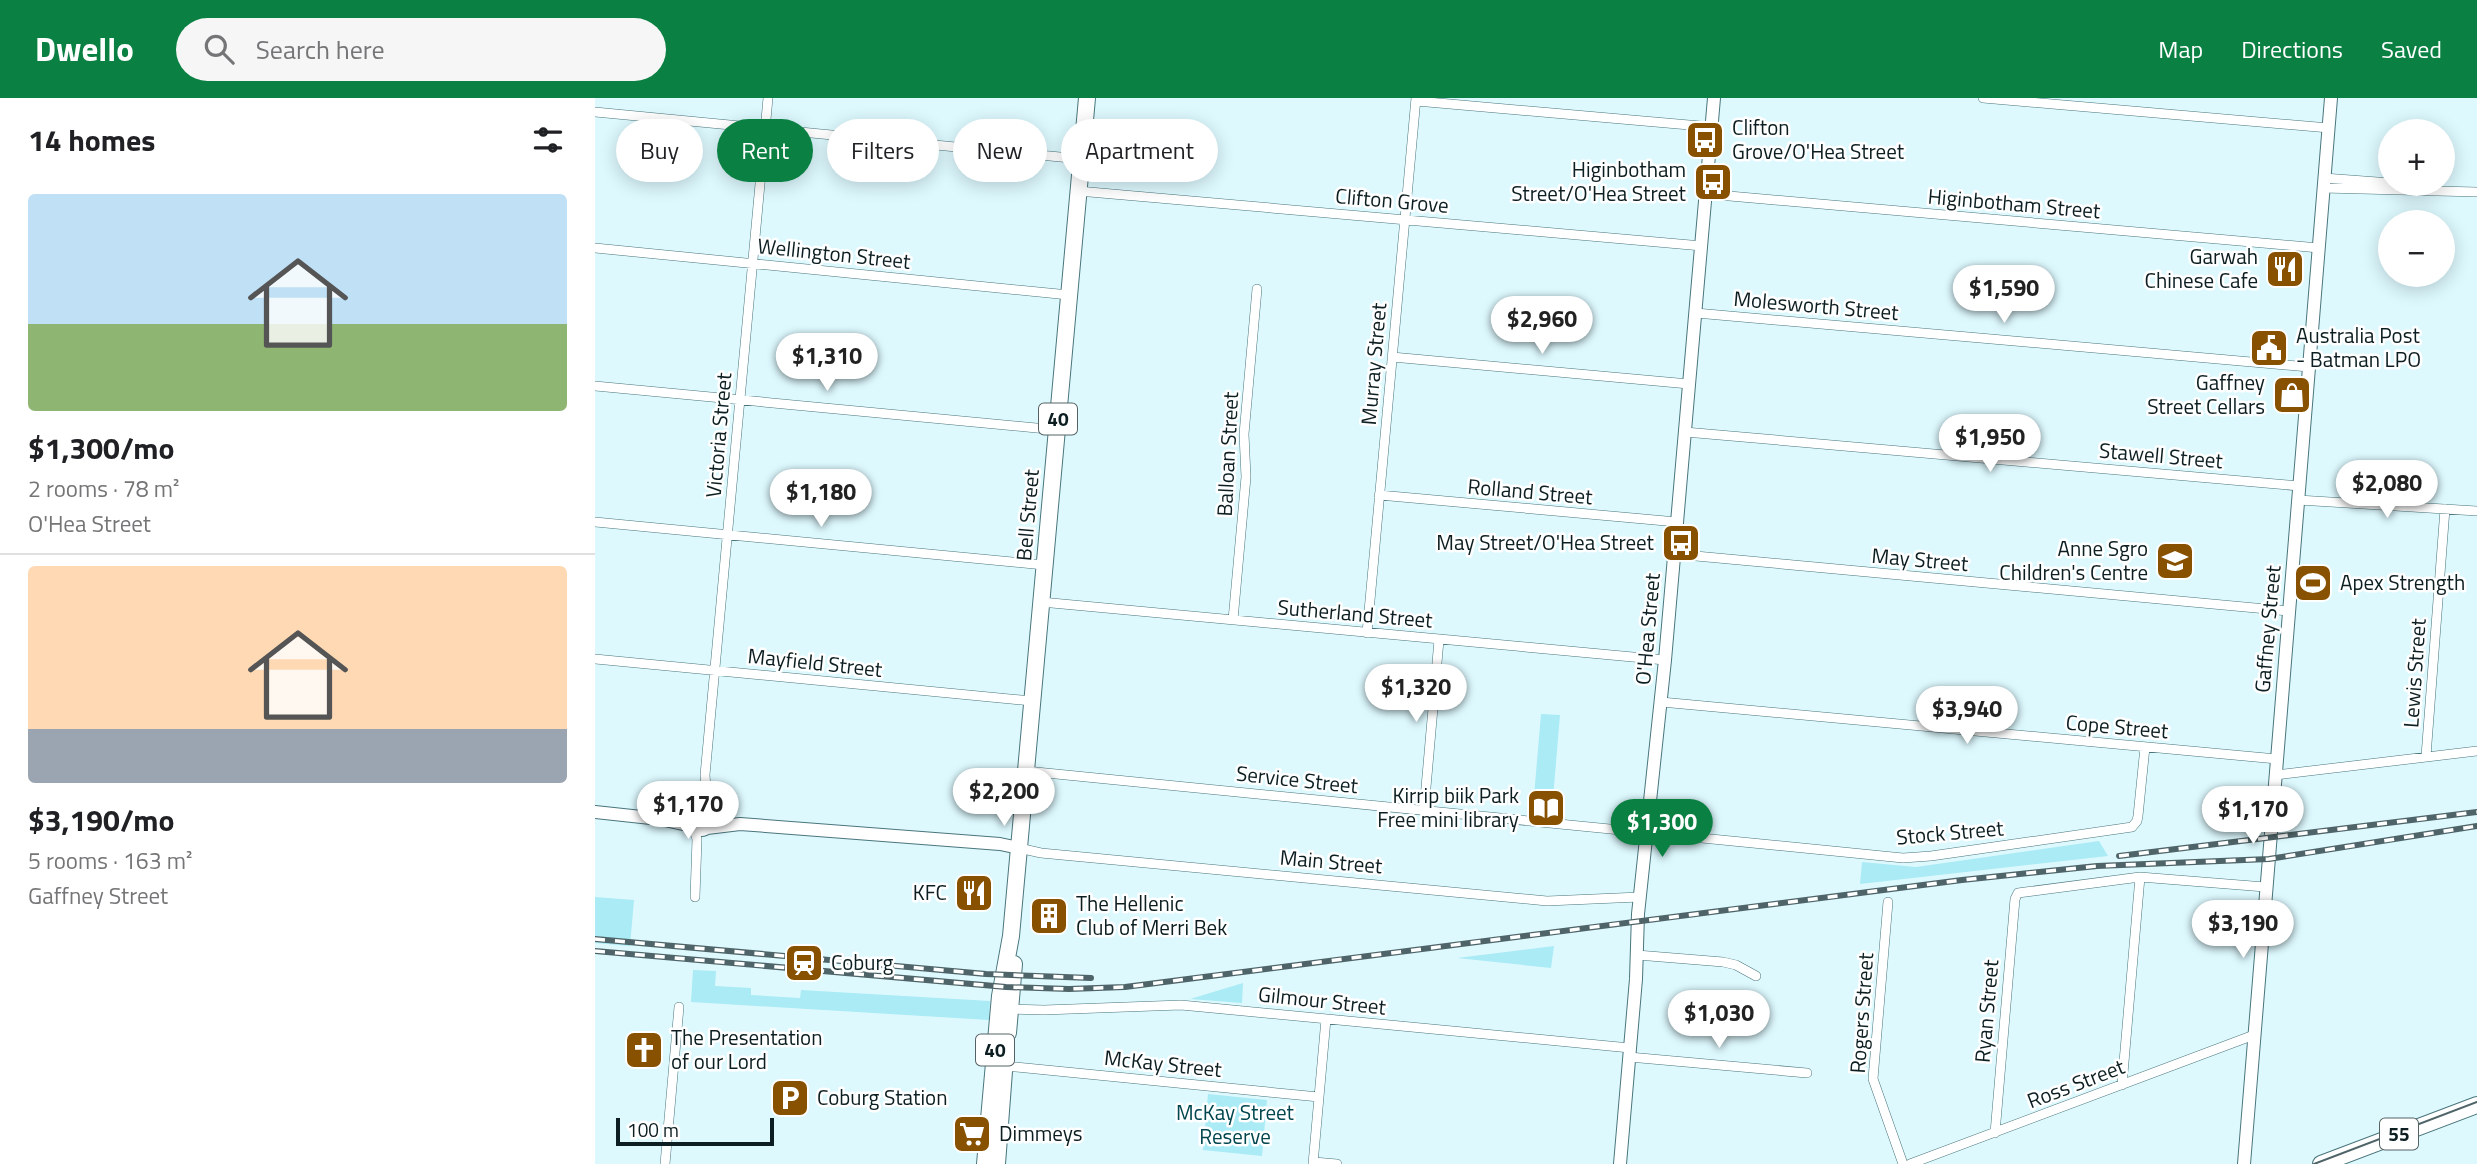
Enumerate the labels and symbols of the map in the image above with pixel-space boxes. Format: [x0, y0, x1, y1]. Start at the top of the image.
place label: Clifton Grove/O'Hea Street [1732, 111, 1905, 167]
bus stop icon: Clifton Grove/O'Hea Street [1684, 119, 1726, 161]
place label: Higinbotham Street/O'Hea Street [1511, 153, 1687, 209]
bus stop icon: Higinbotham Street/O'Hea Street [1692, 161, 1734, 203]
street label: Clifton Grove [1334, 179, 1450, 221]
street label: Higinbotham Street [1927, 180, 2102, 227]
street label: Wellington Street [756, 229, 913, 277]
place label: Garwah Chinese Cafe [2145, 240, 2258, 296]
restaurant icon: Garwah Chinese Cafe [2264, 248, 2306, 290]
pin: $1,590 [1947, 266, 2061, 325]
street label: Molesworth Street [1732, 282, 1900, 328]
pin: $2,960 [1485, 296, 1599, 356]
street label: Murray Street [1352, 301, 1394, 426]
place label: Australia Post - Batman LPO [2296, 319, 2421, 375]
public building icon: Australia Post - Batman LPO [2248, 327, 2290, 369]
pin: $1,310 [770, 334, 884, 393]
place label: Gaffney Street Cellars [2147, 366, 2265, 422]
street label: Victoria Street [697, 370, 739, 499]
shop icon: Gaffney Street Cellars [2271, 374, 2313, 416]
street label: Balloan Street [1208, 390, 1246, 517]
road number: 40 [1039, 404, 1077, 434]
pin: $1,950 [1933, 414, 2047, 474]
street label: Stawell Street [2098, 434, 2225, 476]
pin: $2,080 [2330, 460, 2444, 520]
street label: Bell Street [1007, 467, 1047, 562]
pin: $1,180 [764, 470, 878, 529]
street label: Rolland Street [1466, 470, 1594, 512]
bus stop icon: May Street/O'Hea Street [1660, 522, 1702, 564]
place label: May Street/O'Hea Street [1436, 526, 1655, 558]
place label: Anne Sgro Children's Centre [1999, 532, 2148, 588]
street label: May Street [1870, 539, 1970, 579]
school or university icon: Anne Sgro Children's Centre [2154, 540, 2196, 582]
sports icon: Apex Strength [2292, 562, 2334, 604]
street label: Gaffney Street [2245, 563, 2289, 694]
place label: Apex Strength [2340, 566, 2465, 598]
street label: O'Hea Street [1626, 571, 1668, 686]
street label: Sutherland Street [1276, 590, 1435, 636]
street label: Lewis Street [2394, 617, 2434, 729]
street label: Mayfield Street [746, 639, 885, 685]
pin: $1,320 [1359, 664, 1473, 724]
pin: $3,940 [1910, 686, 2024, 746]
street label: Cope Street [2065, 706, 2170, 746]
street label: Service Street [1235, 757, 1360, 801]
pin: $2,200 [947, 768, 1061, 828]
place label: Kirrip biik Park Free mini library [1377, 779, 1519, 835]
pin: $1,170 [631, 782, 745, 841]
pin: $1,170 [2196, 786, 2310, 846]
library icon: Kirrip biik Park Free mini library [1525, 787, 1567, 829]
pin: $1,300 [1605, 800, 1719, 859]
street label: Stock Street [1895, 811, 2006, 853]
street label: Main Street [1278, 841, 1384, 881]
restaurant icon: KFC [953, 872, 995, 914]
place label: KFC [913, 876, 947, 908]
place label: The Hellenic Club of Merri Bek [1076, 887, 1227, 943]
building icon: The Hellenic Club of Merri Bek [1028, 895, 1070, 937]
pin: $3,190 [2186, 900, 2300, 960]
station icon: Coburg [783, 942, 825, 984]
place label: Coburg [831, 946, 894, 978]
street label: Rogers Street [1841, 951, 1881, 1074]
street label: Ryan Street [1966, 957, 2007, 1064]
street label: Gilmour Street [1257, 977, 1388, 1023]
pin: $1,030 [1662, 990, 1776, 1050]
place label: The Presentation of our Lord [671, 1021, 822, 1077]
church icon: The Presentation of our Lord [623, 1029, 665, 1071]
road number: 40 [976, 1034, 1014, 1066]
street label: McKay Street [1103, 1041, 1224, 1085]
street label: Ross Street [2022, 1050, 2130, 1116]
parking icon: Coburg Station [769, 1077, 811, 1119]
place label: Coburg Station [817, 1081, 947, 1113]
park label: McKay Street Reserve [1176, 1096, 1295, 1152]
supermarket icon: Dimmeys [951, 1113, 993, 1155]
scale bar [616, 1115, 773, 1147]
place label: Dimmeys [999, 1117, 1082, 1149]
road number: 55 [2380, 1118, 2418, 1150]

